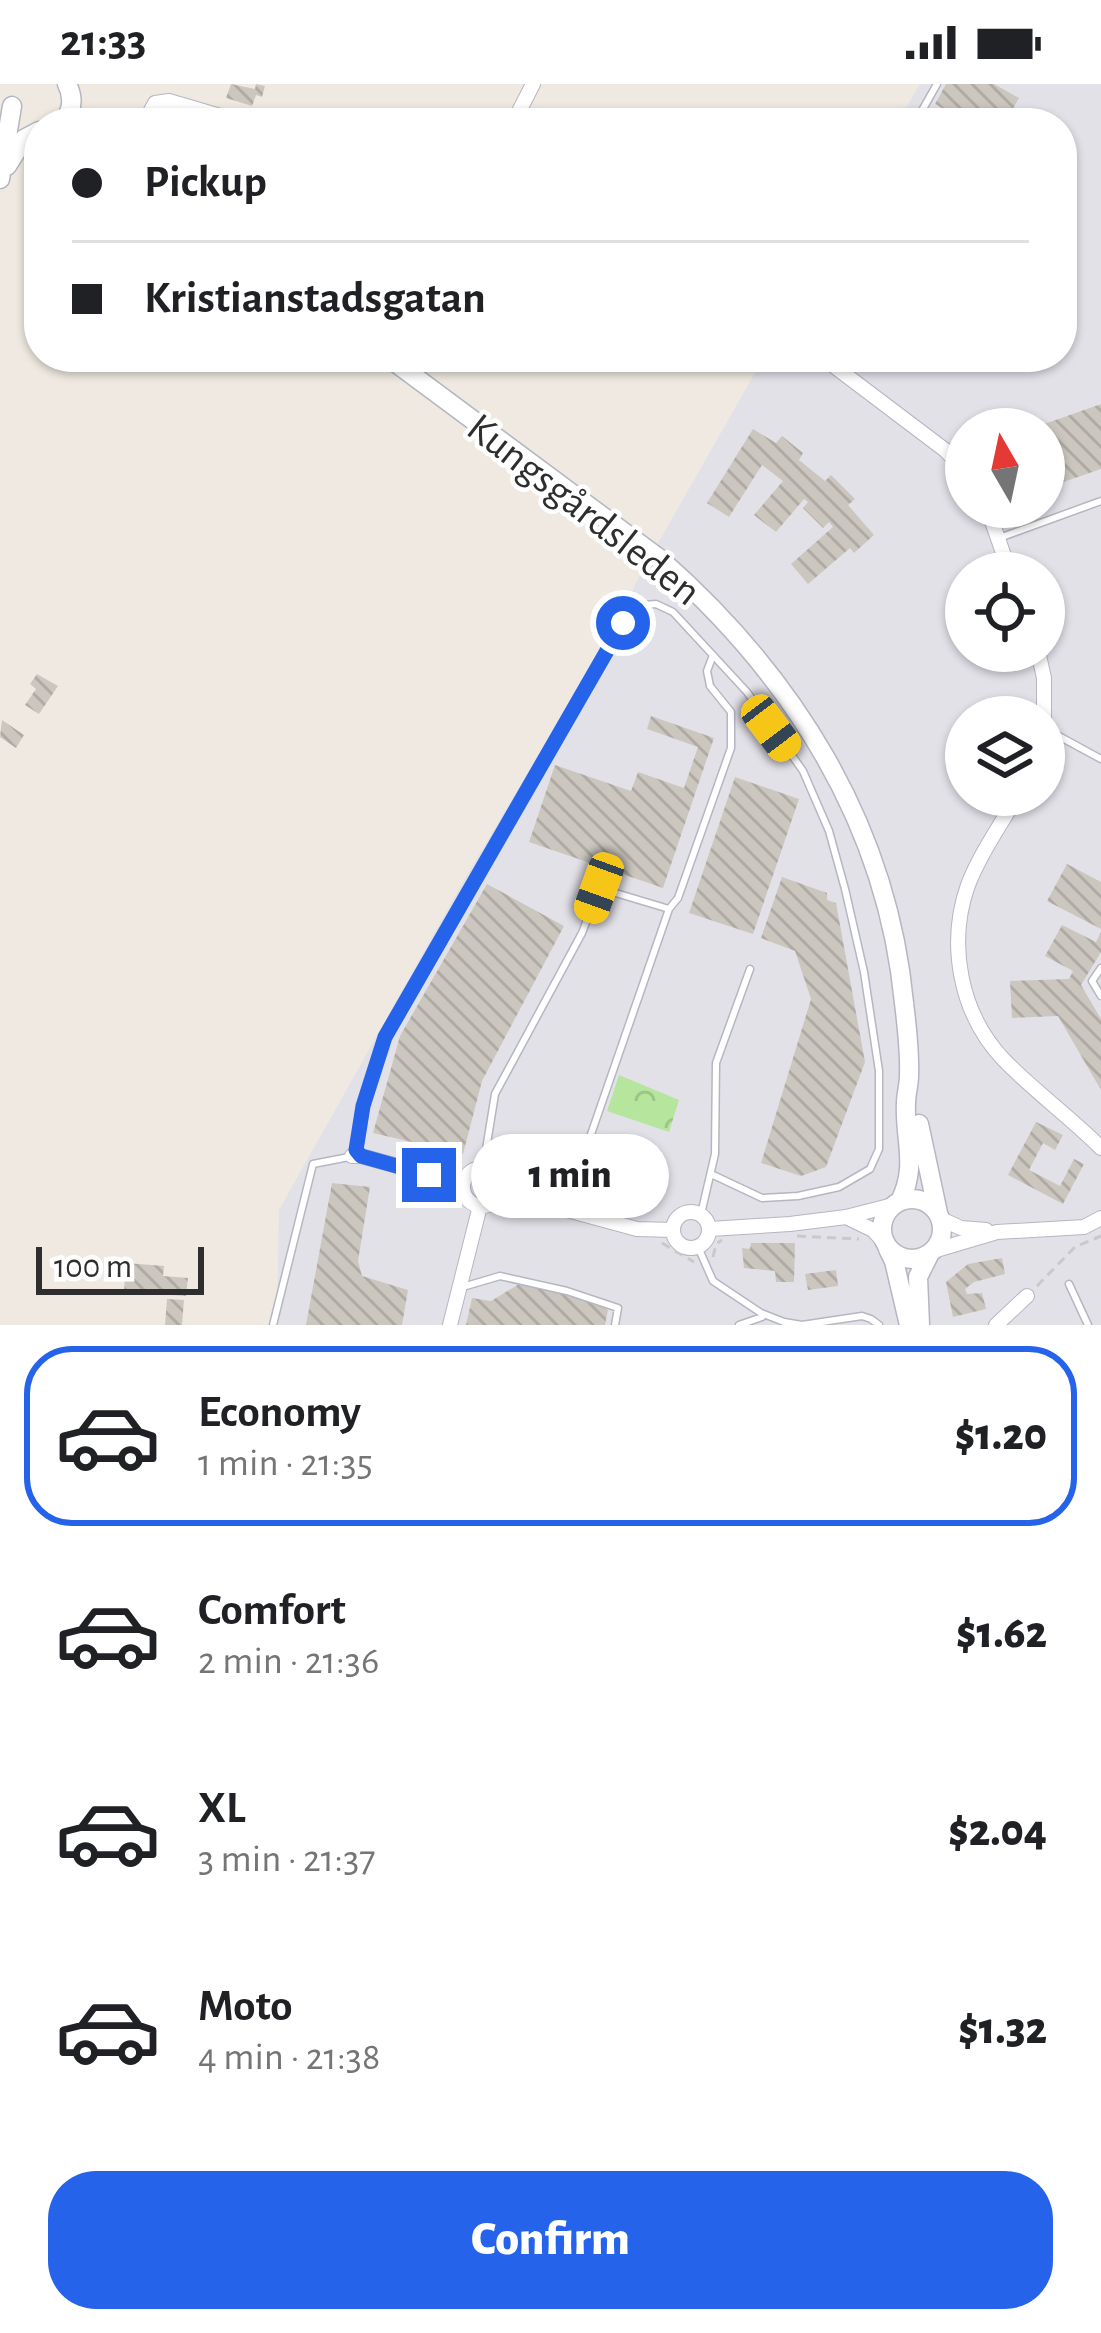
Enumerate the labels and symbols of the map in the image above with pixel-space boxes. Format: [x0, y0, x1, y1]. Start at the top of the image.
street label: Kungsgårdsleden [459, 406, 708, 613]
north arrow [945, 408, 1065, 528]
route start [596, 596, 650, 650]
car [735, 688, 807, 768]
car [570, 848, 628, 928]
callout: 1 min [471, 1133, 669, 1217]
route end [402, 1148, 456, 1202]
scale bar [36, 1241, 204, 1294]

